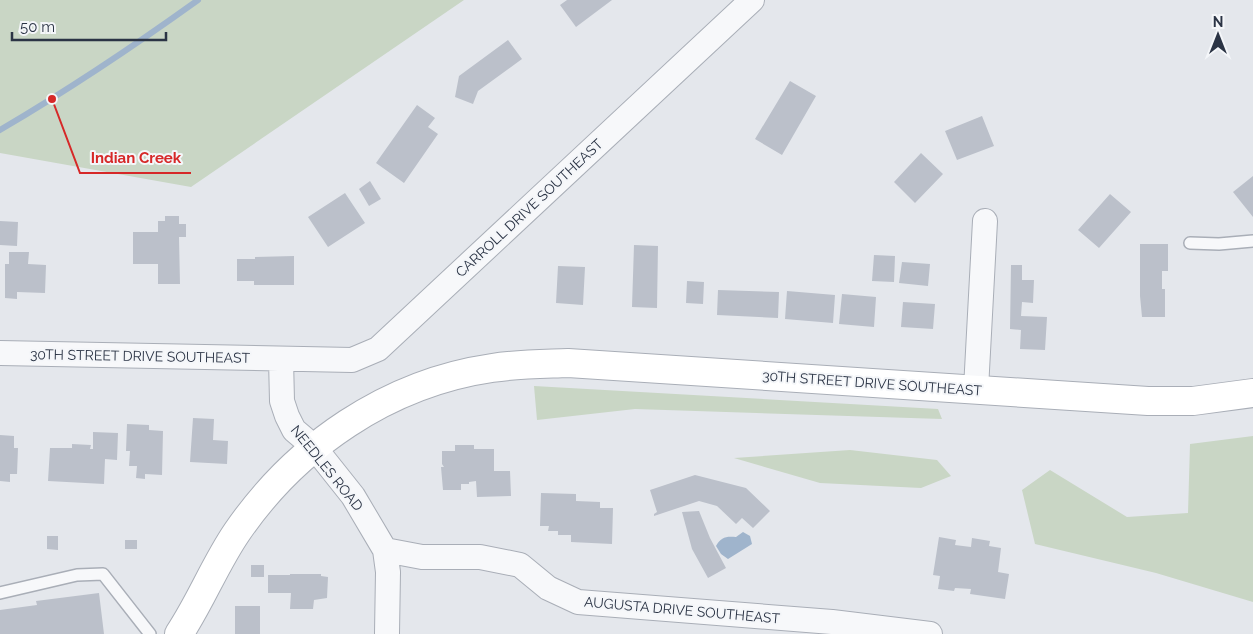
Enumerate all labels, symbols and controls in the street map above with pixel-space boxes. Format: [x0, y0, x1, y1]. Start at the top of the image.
scale bar [12, 10, 166, 42]
north arrow [1193, 10, 1243, 60]
text: N [1213, 14, 1223, 30]
text: 50 m [20, 18, 55, 36]
street label: CARROLL DRIVE SOUTHEAST [452, 135, 606, 280]
callout: Indian Creek [80, 143, 191, 173]
text: Indian Creek [91, 149, 182, 167]
street label: 30TH STREET DRIVE SOUTHEAST [30, 346, 251, 366]
street label: 30TH STREET DRIVE SOUTHEAST [762, 367, 983, 399]
street label: NEEDLES ROAD [288, 422, 366, 514]
street label: AUGUSTA DRIVE SOUTHEAST [583, 593, 781, 627]

